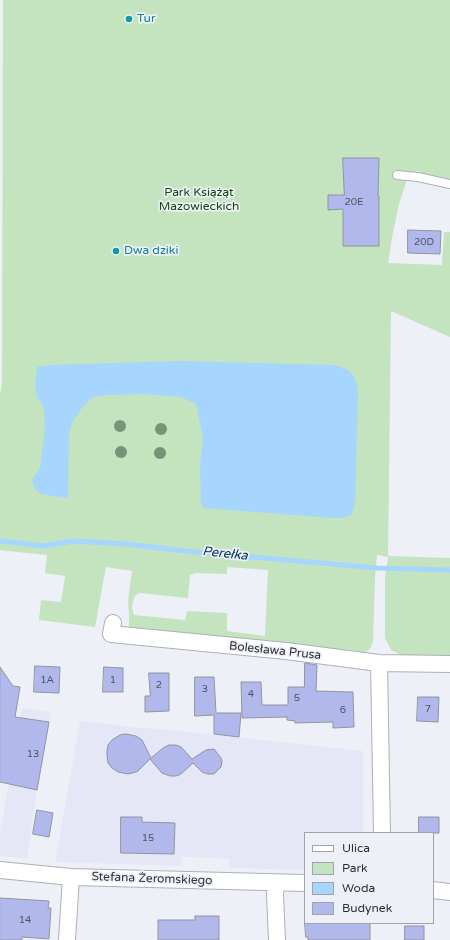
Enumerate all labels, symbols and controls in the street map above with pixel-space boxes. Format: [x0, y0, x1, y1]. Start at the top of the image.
place label: Tur [137, 12, 155, 26]
marker: Tur [124, 14, 134, 24]
park label: Park Książąt Mazowieckich [159, 186, 239, 214]
house number: 20E [345, 196, 363, 208]
house number: 20D [414, 236, 434, 248]
place label: Dwa dziki [124, 244, 178, 258]
marker: Dwa dziki [111, 246, 121, 256]
water label: Perełka [201, 544, 249, 564]
street label: Bolesława Prusa [228, 639, 322, 663]
house number: 1A [40, 674, 54, 686]
house number: 1 [110, 674, 116, 686]
house number: 2 [156, 679, 162, 691]
house number: 3 [202, 683, 208, 695]
house number: 4 [248, 688, 254, 700]
house number: 5 [294, 692, 300, 704]
house number: 7 [425, 703, 431, 715]
house number: 6 [340, 704, 346, 716]
house number: 13 [27, 748, 39, 760]
house number: 15 [142, 832, 154, 844]
legend [304, 832, 434, 924]
text: Ulica [342, 841, 370, 855]
text: Park [342, 861, 368, 875]
street label: Stefana Żeromskiego [91, 870, 213, 888]
text: Woda [342, 881, 375, 895]
text: Budynek [342, 901, 392, 915]
house number: 14 [19, 914, 31, 926]

